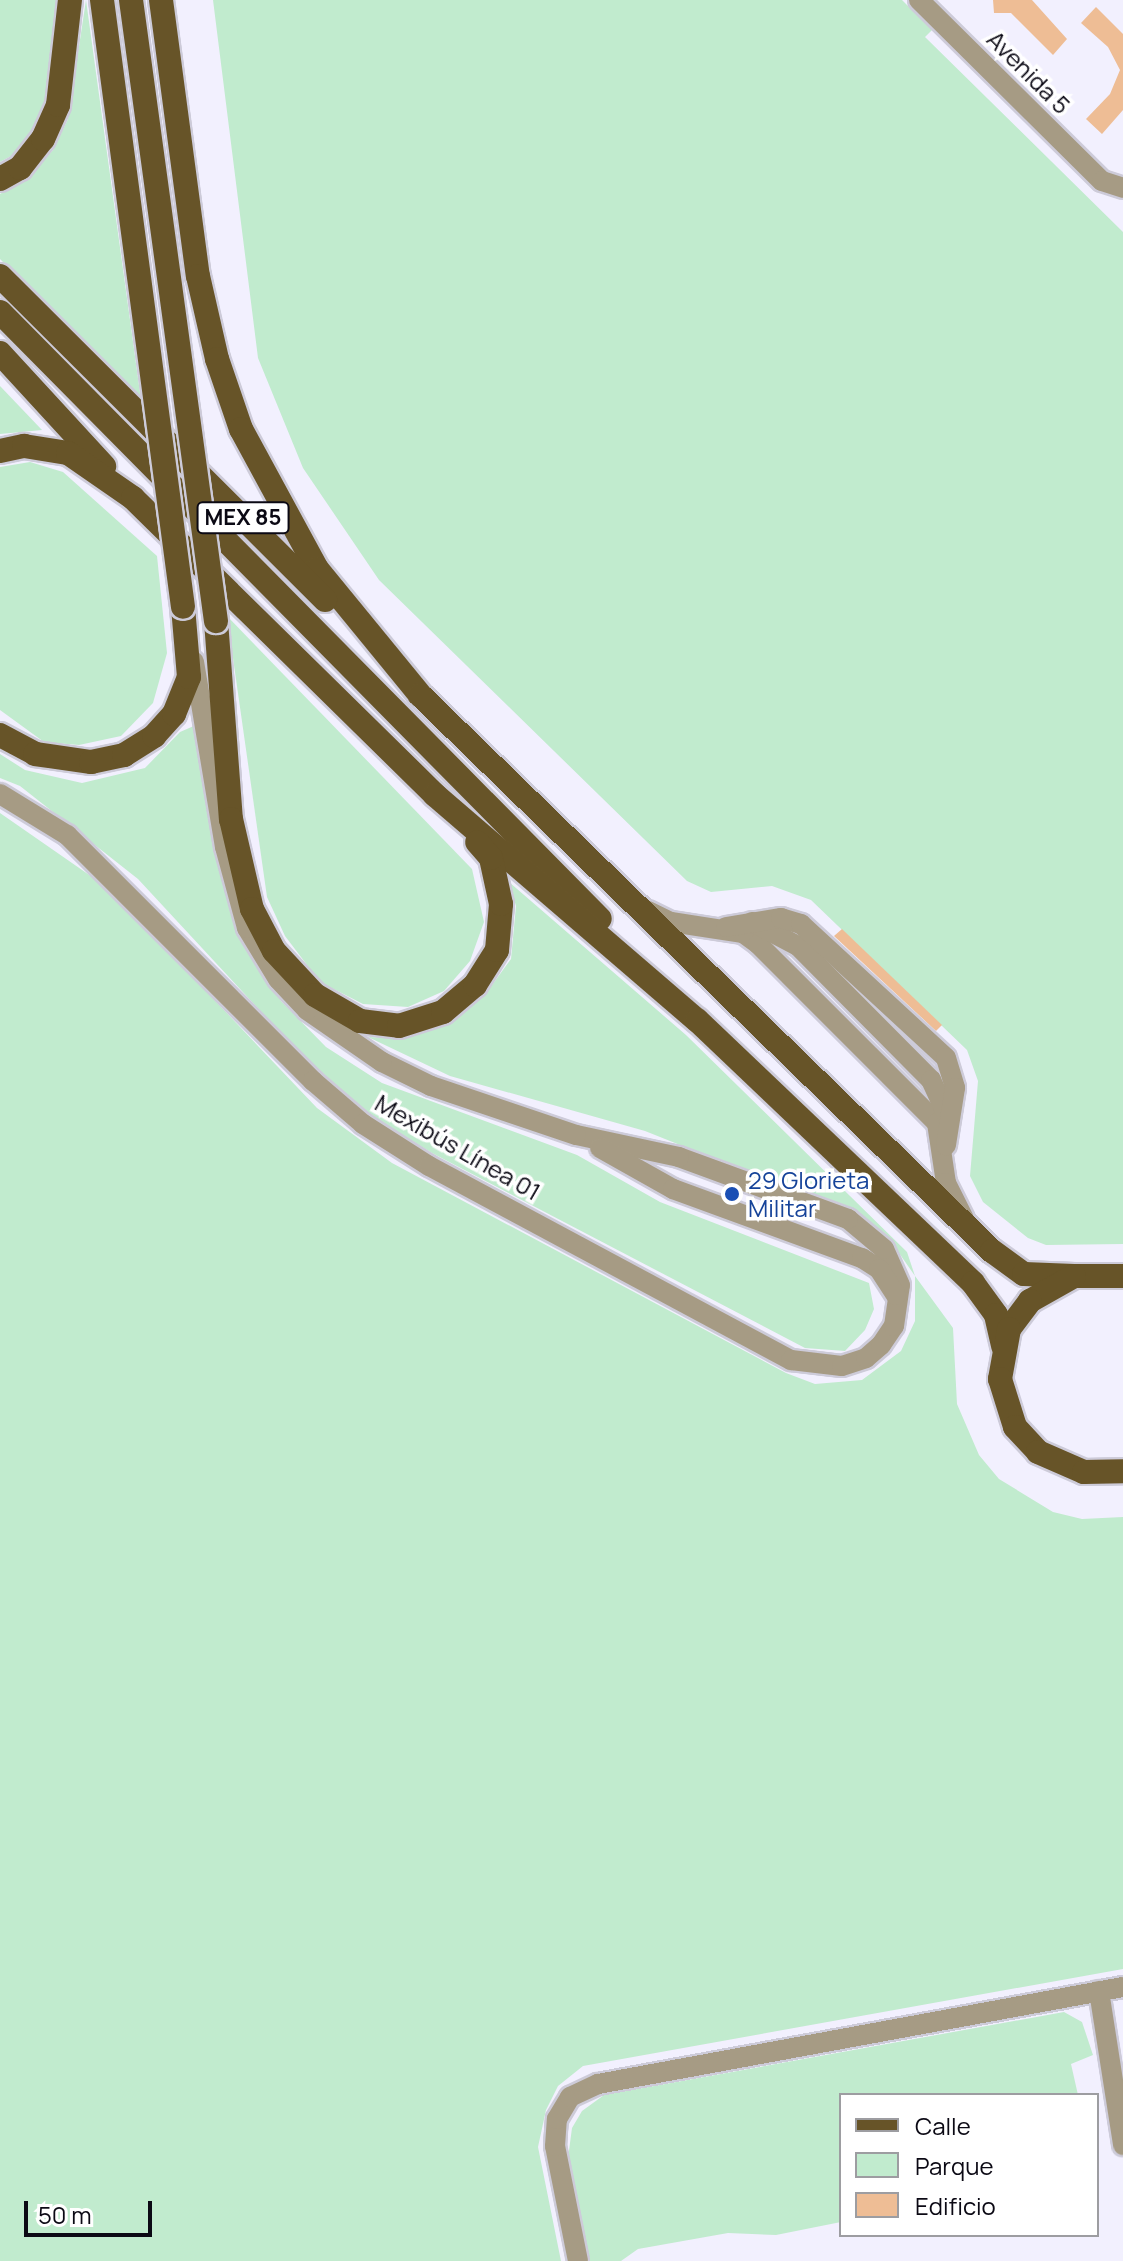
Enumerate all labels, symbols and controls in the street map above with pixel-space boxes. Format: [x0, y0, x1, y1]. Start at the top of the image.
street label: Avenida 5 [981, 24, 1077, 120]
road number: MEX 85 [195, 500, 291, 536]
street label: Mexibús Línea 01 [370, 1088, 546, 1206]
place label: 29 Glorieta Militar [748, 1166, 869, 1222]
marker: 29 Glorieta Militar [723, 1185, 741, 1203]
legend [839, 2093, 1099, 2237]
text: Calle [915, 2109, 971, 2142]
text: Parque [915, 2149, 993, 2182]
scale bar [28, 2185, 156, 2235]
text: Edificio [915, 2189, 996, 2222]
text: 50 m [38, 2198, 92, 2231]

